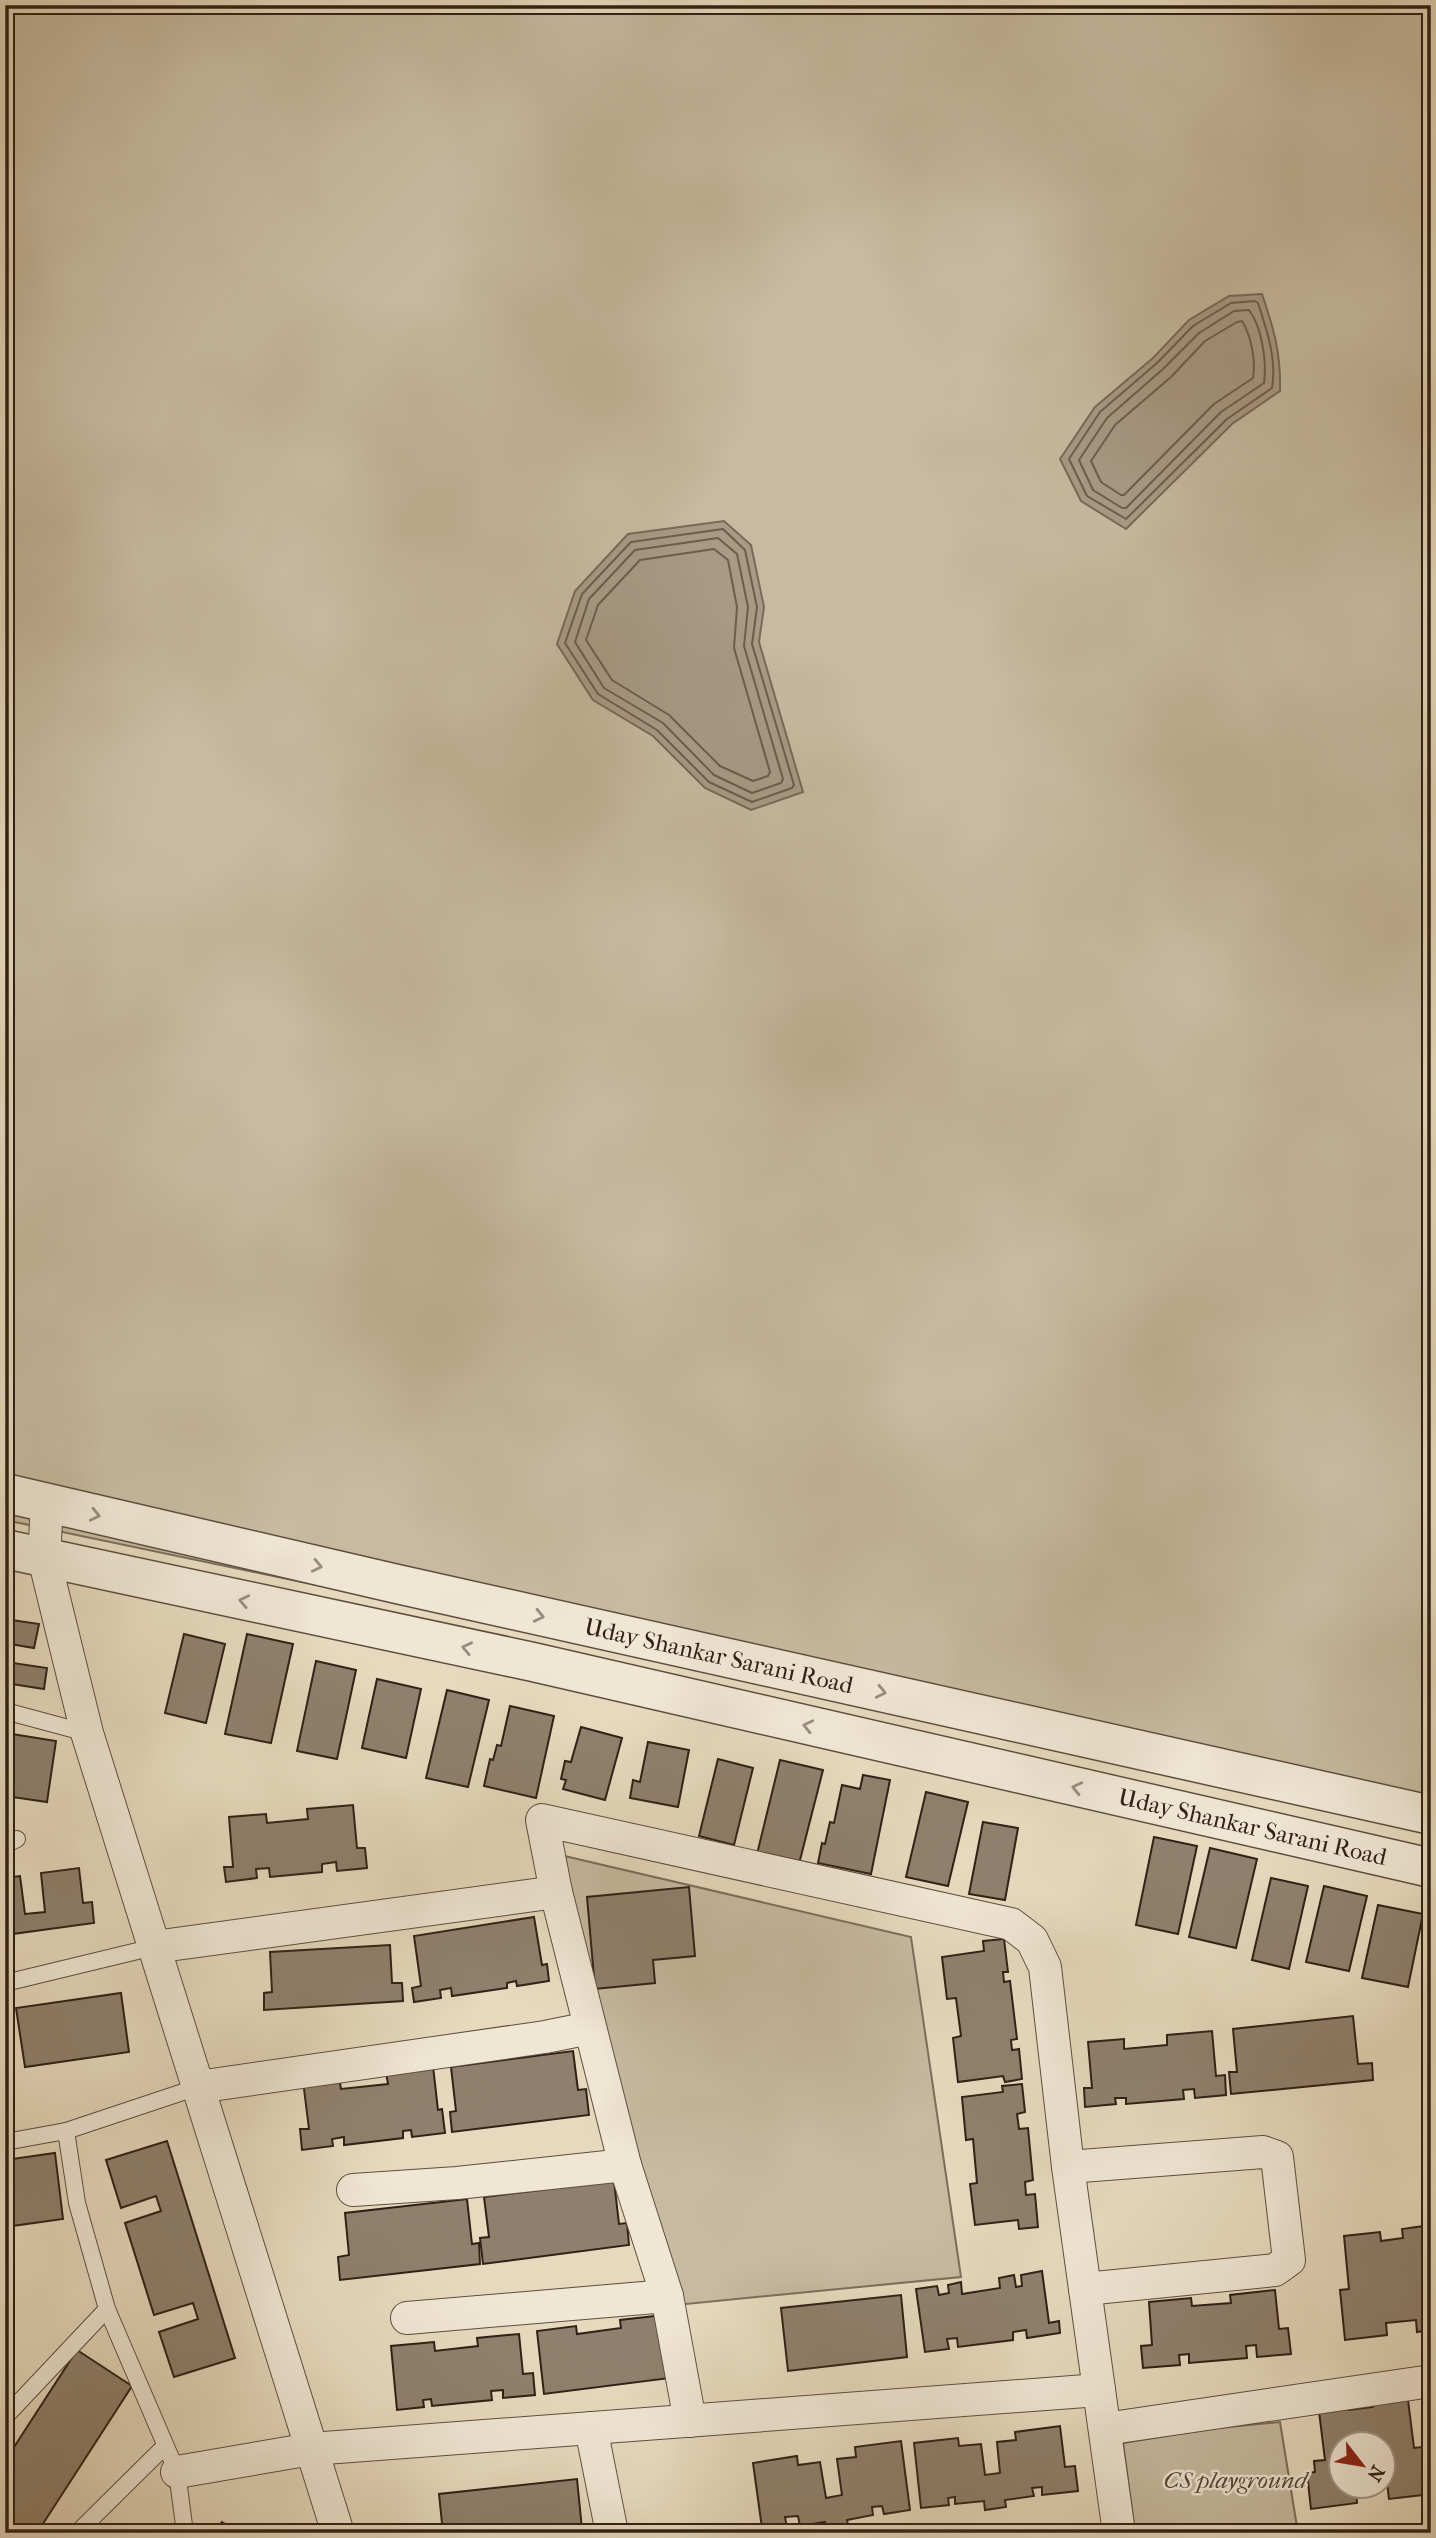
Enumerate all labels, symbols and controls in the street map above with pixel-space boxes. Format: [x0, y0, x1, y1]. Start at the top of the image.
one-way arrow [89, 1507, 101, 1521]
one-way arrow [311, 1558, 323, 1572]
one-way arrow [238, 1594, 250, 1609]
one-way arrow [533, 1608, 545, 1622]
street label: Uday Shankar Sarani Road [582, 1612, 857, 1700]
one-way arrow [461, 1642, 473, 1657]
one-way arrow [875, 1684, 887, 1698]
one-way arrow [802, 1720, 814, 1735]
one-way arrow [1071, 1782, 1083, 1796]
street label: Uday Shankar Sarani Road [1115, 1783, 1390, 1872]
north arrow [1328, 2430, 1398, 2500]
text: N [1362, 2461, 1389, 2486]
park label: CS playground [1163, 2466, 1309, 2494]

